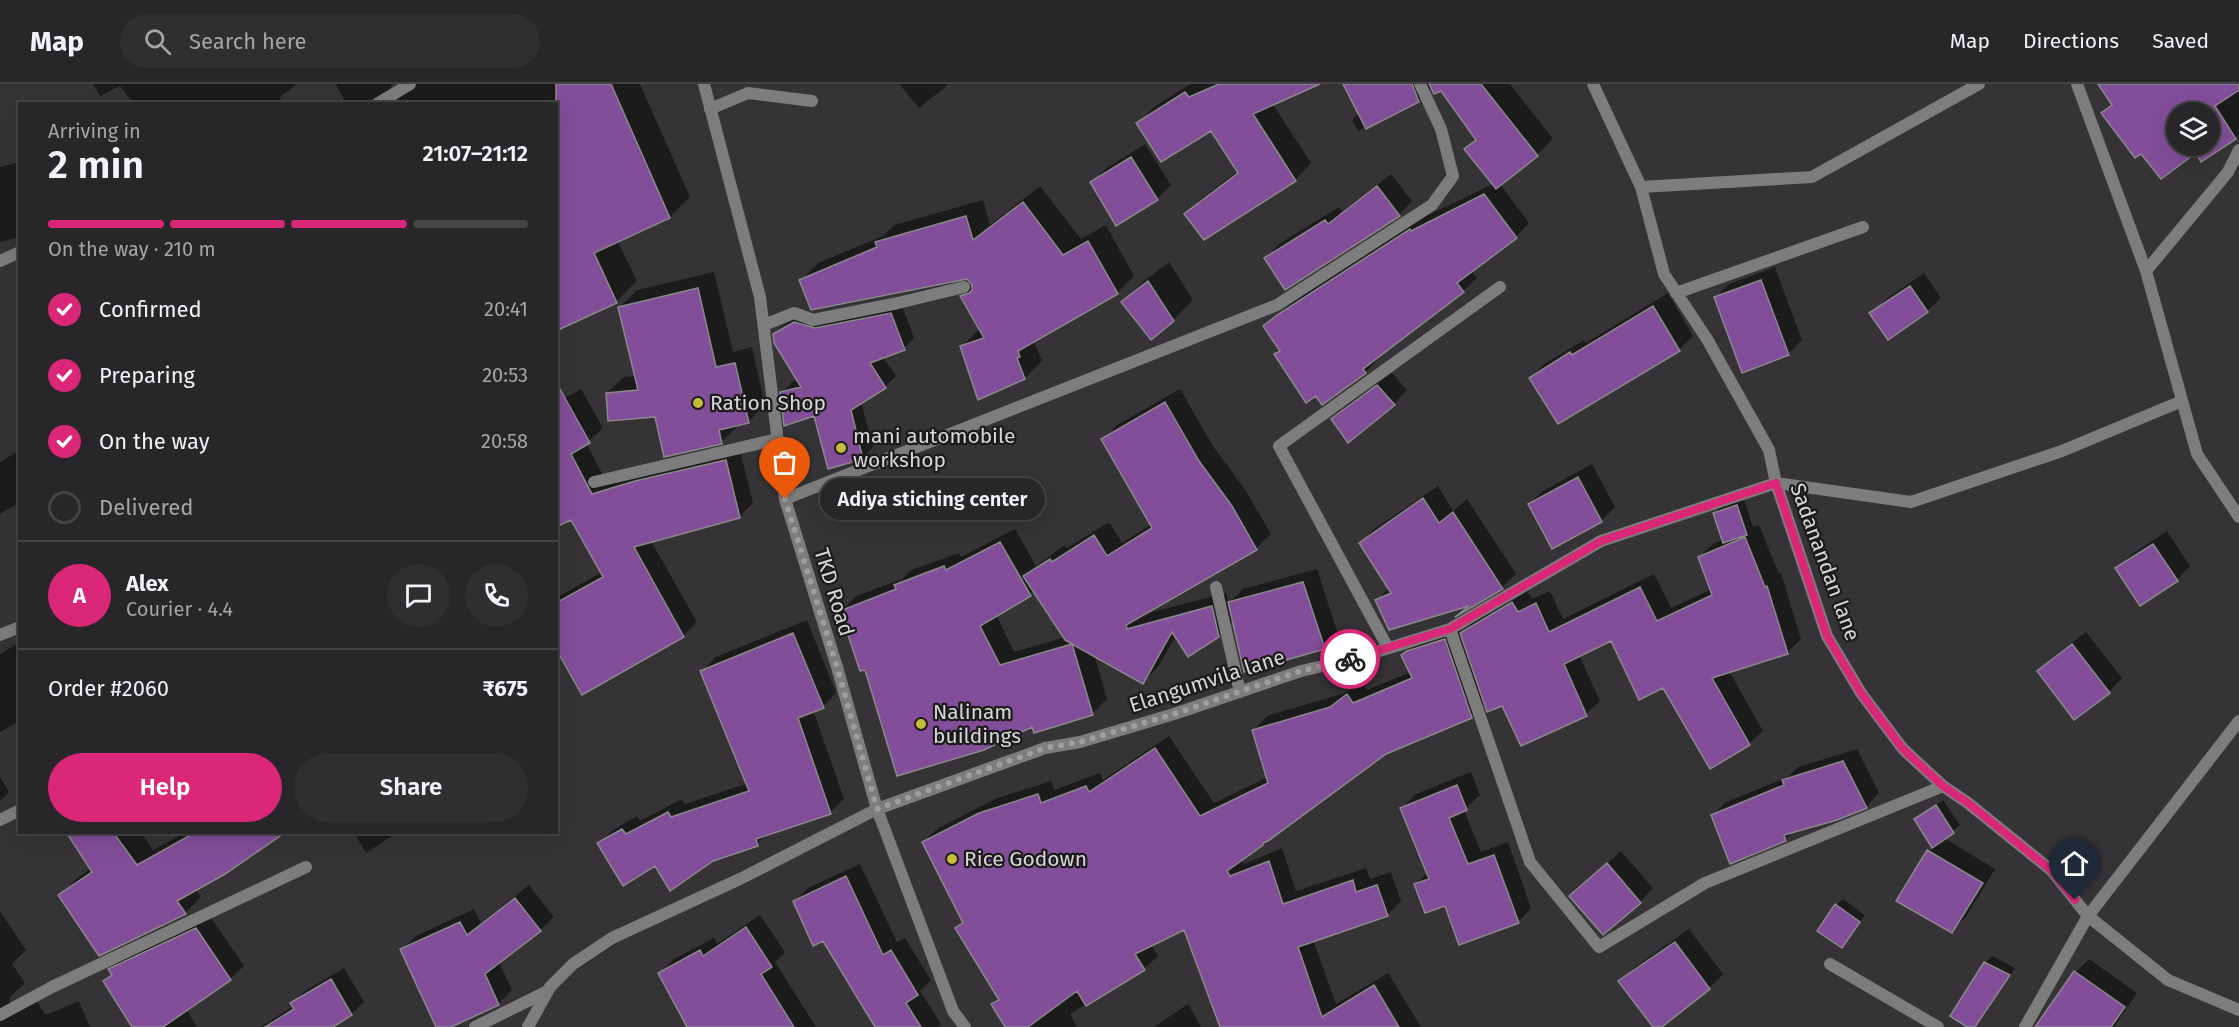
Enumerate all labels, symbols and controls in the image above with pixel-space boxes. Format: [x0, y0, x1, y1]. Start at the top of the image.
search box [120, 14, 540, 68]
text: Map [30, 25, 84, 58]
icon: search [141, 25, 174, 58]
text: Search here [189, 28, 307, 55]
text: Map [1950, 28, 1990, 54]
text: Directions [2023, 28, 2119, 54]
text: Saved [2152, 28, 2209, 54]
map controls [2166, 102, 2220, 156]
button: layers [2166, 102, 2220, 156]
text: Arriving in [48, 119, 141, 143]
text: 21:07–21:12 [423, 140, 528, 167]
text: 2 min [48, 142, 144, 188]
text: On the way · 210 m [48, 237, 216, 261]
icon: check [48, 293, 81, 326]
text: Confirmed [99, 296, 202, 323]
text: 20:41 [484, 297, 528, 321]
icon: check [48, 359, 81, 392]
text: Preparing [99, 362, 195, 389]
text: 20:53 [482, 363, 528, 387]
place label: Ration Shop [710, 390, 826, 416]
marker: Ration Shop [691, 396, 705, 410]
place label: mani automobile workshop [853, 423, 1016, 473]
icon: check [48, 425, 81, 458]
text: On the way [99, 428, 210, 455]
text: 20:58 [481, 429, 528, 453]
pin [759, 437, 810, 499]
marker: mani automobile workshop [834, 441, 848, 455]
icon: bag [768, 446, 801, 479]
callout: Adiya stiching center [821, 478, 1046, 520]
street label: Sadanandan lane [1784, 480, 1866, 644]
text: Adiya stiching center [838, 487, 1027, 511]
text: Delivered [99, 494, 194, 521]
street label: TKD Road [808, 545, 860, 639]
button: chat [387, 564, 450, 627]
button: phone [465, 564, 528, 627]
text: Alex [126, 570, 169, 597]
text: A [73, 582, 86, 609]
text: Courier · 4.4 [126, 597, 233, 621]
courier [1320, 629, 1380, 689]
icon: bike [1334, 643, 1367, 676]
street label: Elangumvila lane [1126, 644, 1288, 718]
text: Order #2060 [48, 675, 169, 702]
text: ₹675 [482, 675, 528, 702]
place label: Nalinam buildings [933, 699, 1021, 749]
marker: Nalinam buildings [914, 717, 928, 731]
button: Help [48, 753, 282, 822]
button: Share [294, 753, 528, 822]
pin [2049, 838, 2100, 900]
place label: Rice Godown [964, 846, 1087, 872]
icon: home [2058, 847, 2091, 880]
marker: Rice Godown [945, 852, 959, 866]

